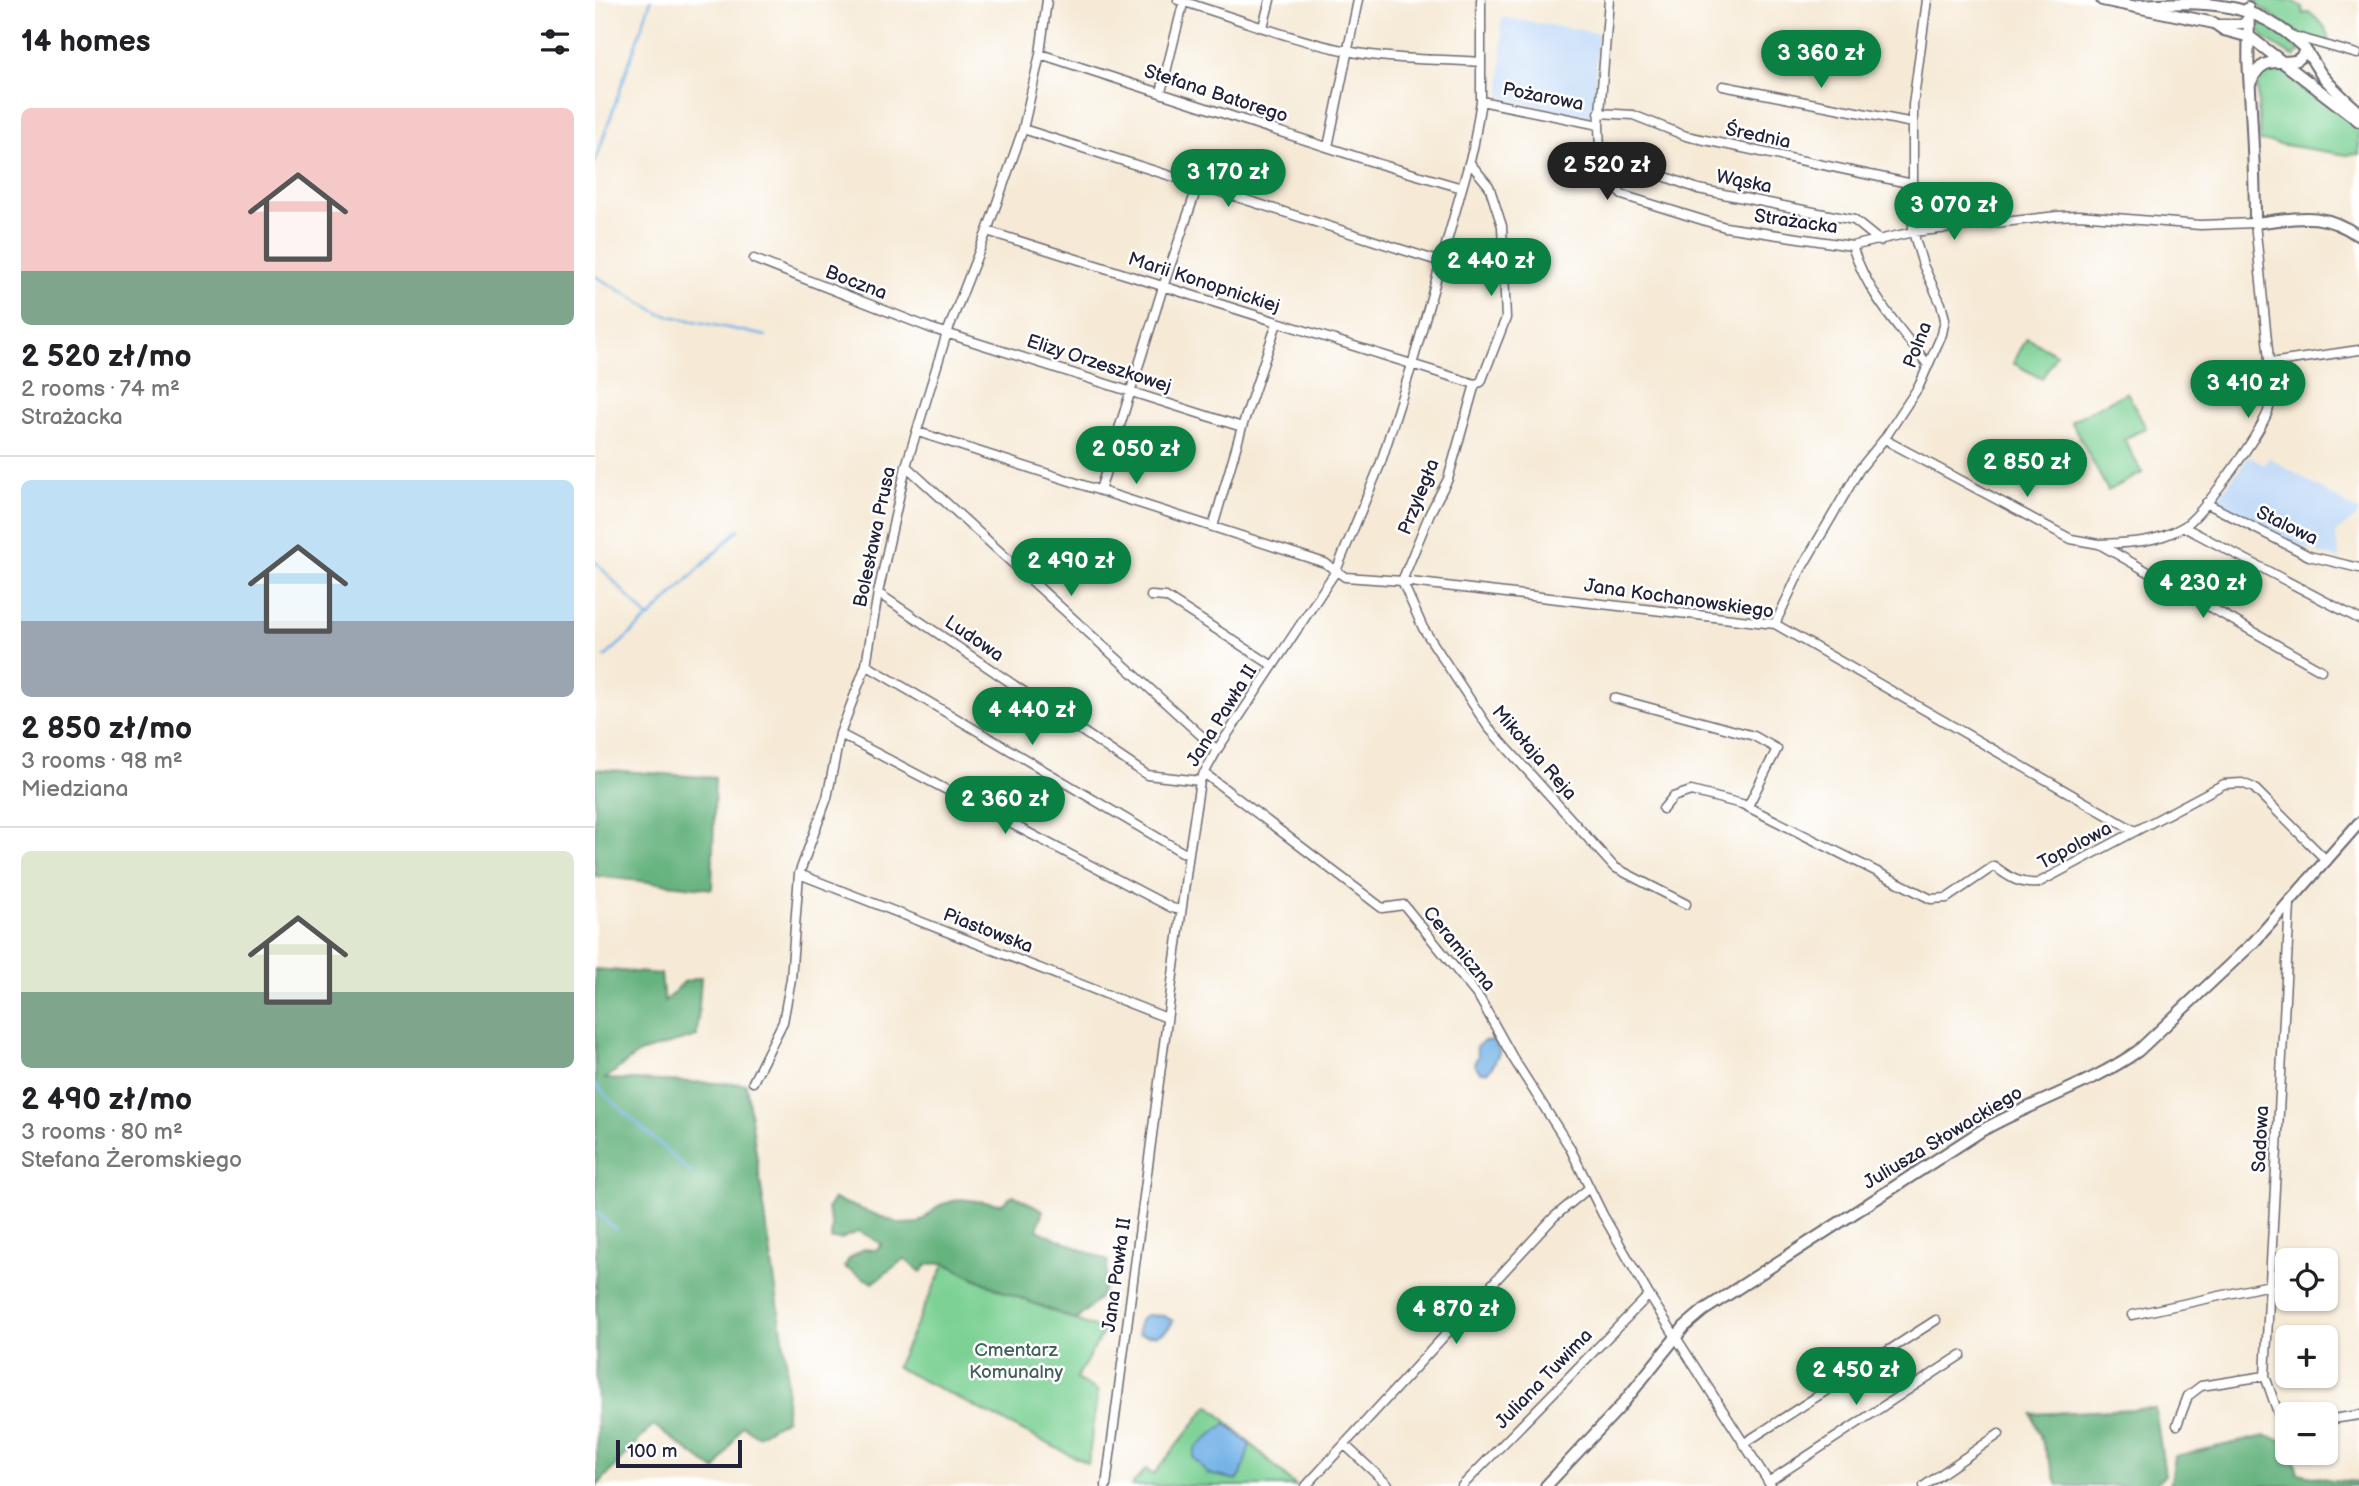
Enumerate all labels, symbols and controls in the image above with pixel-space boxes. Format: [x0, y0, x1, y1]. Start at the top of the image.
icon: filters [536, 23, 574, 61]
text: 14 homes [21, 24, 150, 60]
pin: 3 360 zł [1749, 31, 1893, 90]
text: 3 360 zł [1777, 39, 1865, 67]
street label: Stefana Batorego [1141, 60, 1291, 128]
street label: Pożarowa [1501, 78, 1585, 116]
street label: Średnia [1723, 117, 1793, 154]
pin: 2 520 zł [1535, 142, 1679, 202]
pin: 3 170 zł [1156, 150, 1300, 209]
text: 2 520 zł [1563, 151, 1651, 179]
icon: home [235, 154, 361, 280]
text: 3 170 zł [1187, 158, 1269, 186]
street label: Wąska [1714, 165, 1774, 199]
pin: 3 070 zł [1882, 182, 2026, 242]
text: 3 070 zł [1910, 191, 1998, 219]
street label: Strażacka [1753, 205, 1839, 239]
pin: 2 440 zł [1419, 238, 1563, 298]
text: 2 440 zł [1447, 247, 1535, 275]
street label: Marii Konopnickiej [1125, 248, 1283, 318]
street label: Boczna [822, 261, 890, 305]
street label: Polna [1899, 319, 1937, 371]
street label: Elizy Orzeszkowej [1024, 330, 1174, 398]
text: 2 520 zł/mo [21, 339, 192, 375]
pin: 3 410 zł [2176, 360, 2320, 420]
text: 3 410 zł [2206, 369, 2290, 397]
text: 2 rooms · 74 m² [21, 375, 180, 403]
text: Strażacka [21, 403, 123, 431]
pin: 2 050 zł [1064, 426, 1208, 486]
text: 2 050 zł [1092, 435, 1180, 463]
pin: 2 850 zł [1955, 440, 2099, 499]
text: 2 850 zł [1983, 448, 2071, 476]
street label: Przyległa [1393, 456, 1445, 538]
street label: Bolesława Prusa [849, 465, 901, 609]
street label: Stalowa [2252, 501, 2322, 551]
icon: home [235, 526, 361, 652]
pin: 2 490 zł [999, 538, 1143, 598]
text: 2 490 zł [1027, 547, 1115, 575]
pin: 4 230 zł [2131, 560, 2275, 620]
text: 4 230 zł [2159, 569, 2247, 597]
street label: Jana Kochanowskiego [1583, 574, 1775, 624]
street label: Ludowa [940, 611, 1008, 667]
street label: Jana Pawła II [1182, 661, 1262, 771]
pin: 4 440 zł [960, 688, 1104, 747]
text: 4 440 zł [988, 696, 1076, 724]
street label: Mikołaja Reja [1487, 701, 1581, 805]
text: 2 850 zł/mo [21, 711, 192, 747]
text: 3 rooms · 98 m² [21, 747, 183, 775]
text: Miedziana [21, 775, 128, 803]
pin: 2 360 zł [933, 776, 1077, 836]
text: 2 360 zł [961, 785, 1049, 813]
street label: Topolowa [2034, 817, 2116, 875]
icon: home [235, 897, 361, 1023]
street label: Ceramiczna [1418, 902, 1500, 996]
street label: Piastowska [940, 903, 1036, 959]
street label: Juliusza Słowackiego [1859, 1081, 2027, 1195]
text: 2 490 zł/mo [21, 1082, 192, 1118]
street label: Sadowa [2248, 1105, 2274, 1173]
text: 3 rooms · 80 m² [21, 1118, 183, 1146]
text: Stefana Żeromskiego [21, 1146, 242, 1174]
street label: Jana Pawła II [1098, 1216, 1136, 1334]
map controls [2275, 1248, 2338, 1465]
button: locate [2275, 1248, 2338, 1311]
pin: 4 870 zł [1384, 1286, 1528, 1346]
text: 4 870 zł [1413, 1295, 1499, 1323]
street label: Juliana Tuwima [1491, 1324, 1597, 1434]
button: + [2275, 1325, 2338, 1388]
park label: Cmentarz Komunalny [969, 1339, 1063, 1384]
pin: 2 450 zł [1784, 1348, 1928, 1407]
text: 2 450 zł [1812, 1356, 1900, 1384]
button: − [2275, 1402, 2338, 1465]
scale bar [616, 1437, 742, 1469]
text: 100 m [627, 1440, 678, 1463]

